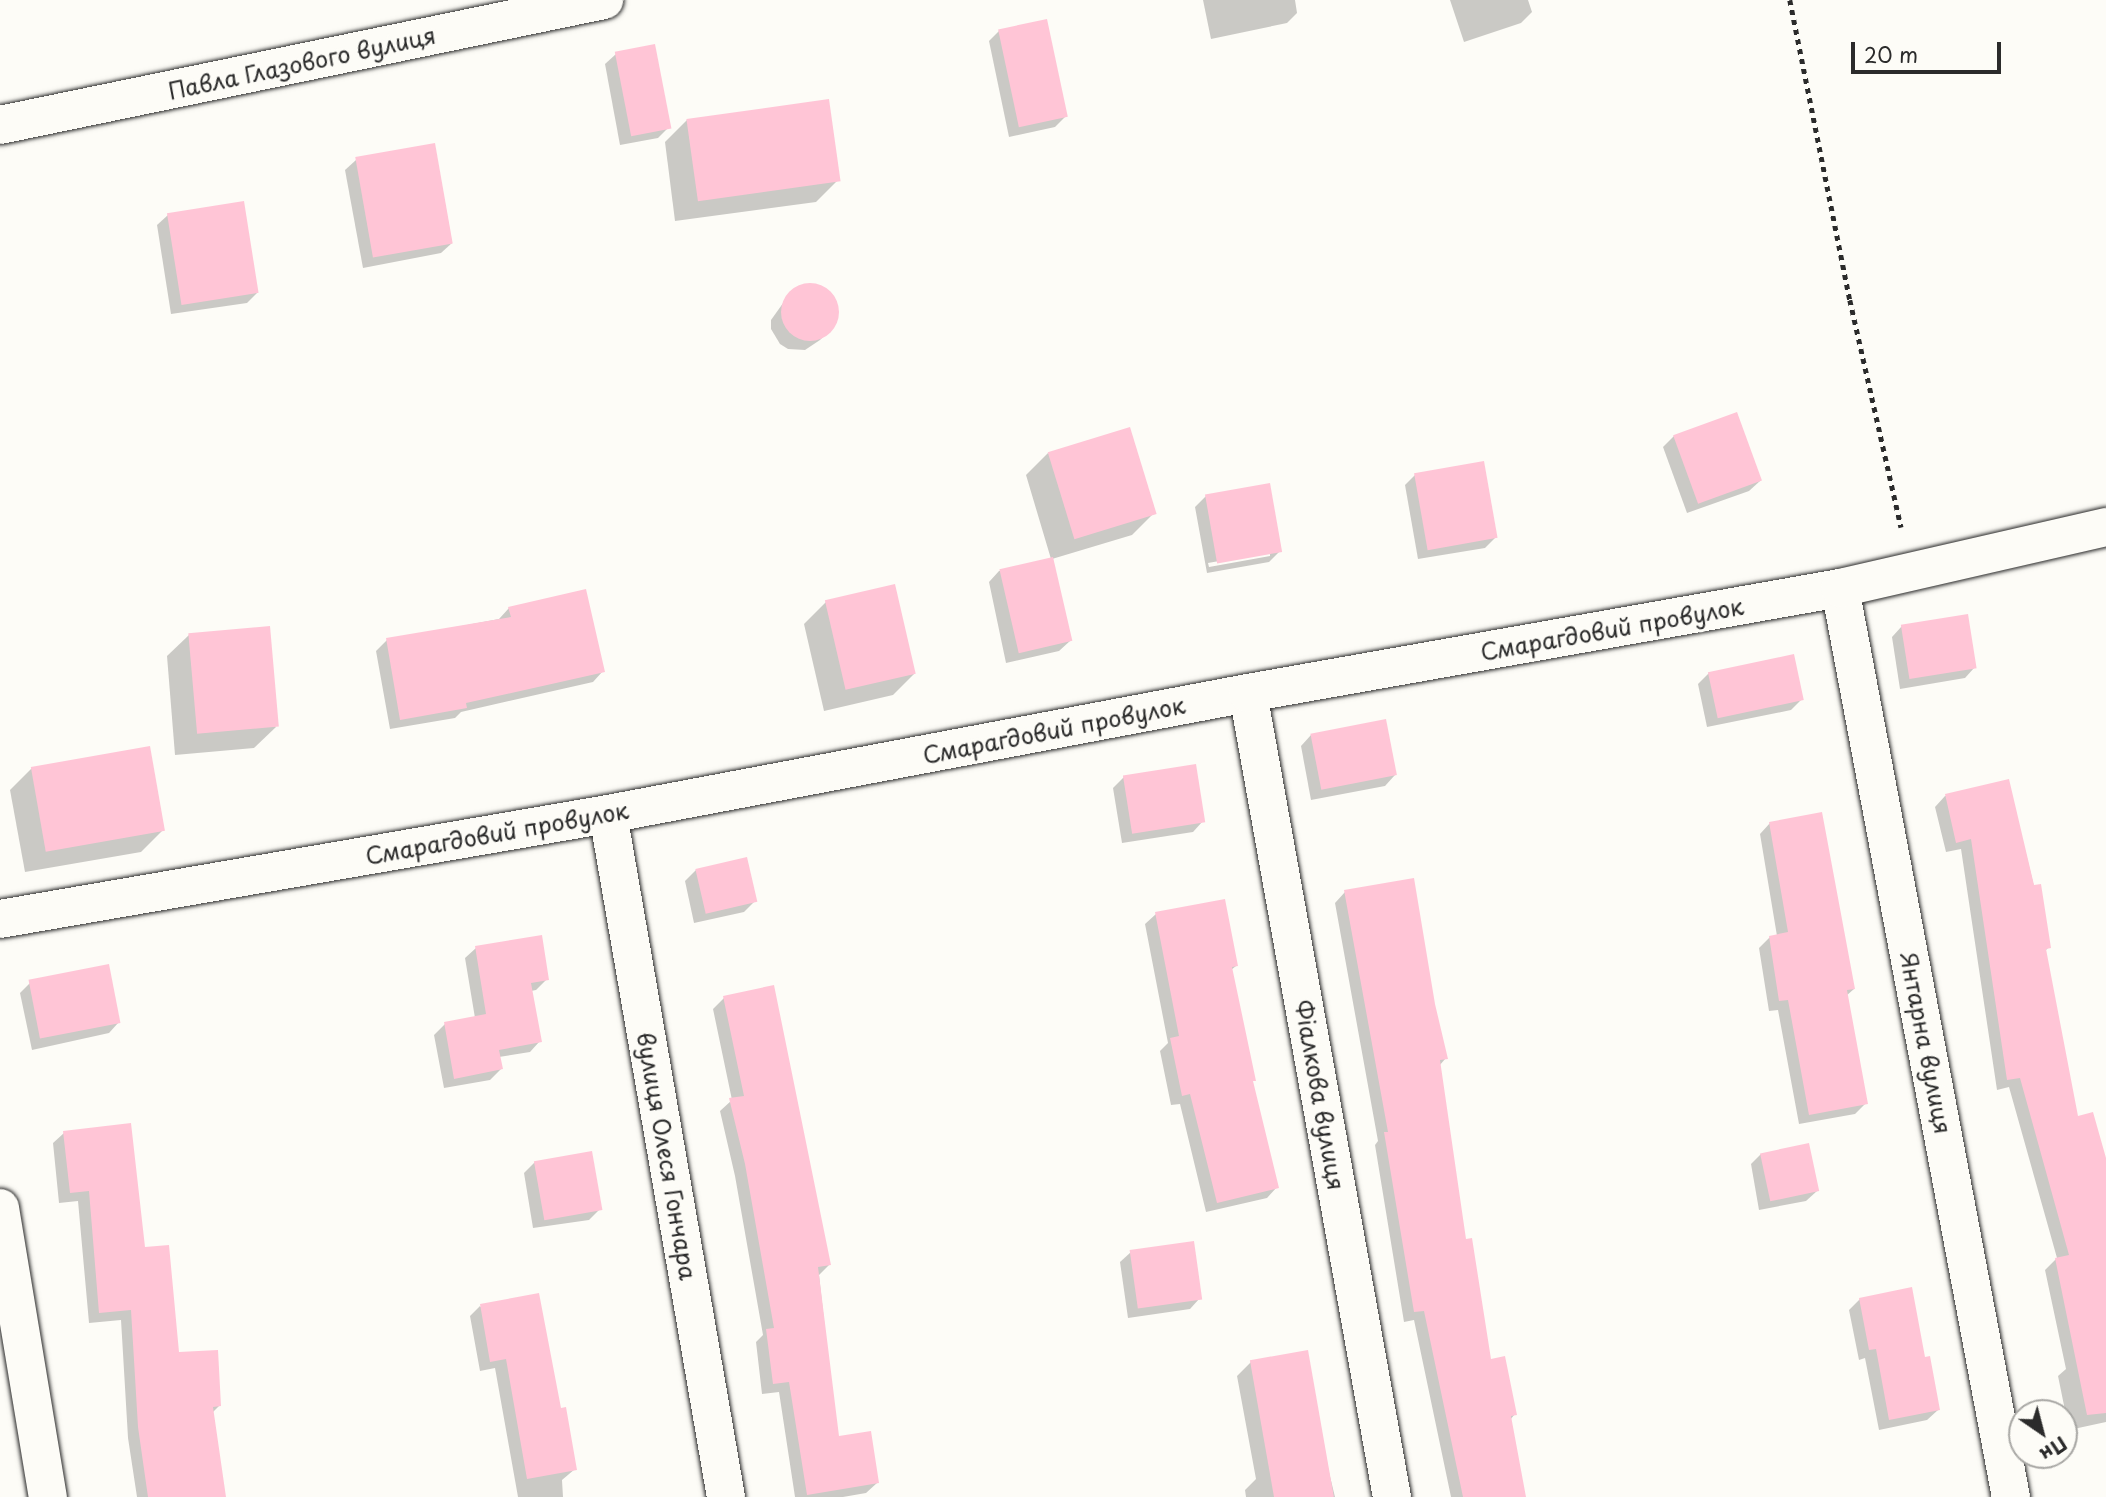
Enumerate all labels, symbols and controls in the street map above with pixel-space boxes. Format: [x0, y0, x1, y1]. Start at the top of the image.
street label: Павла Глазового вулиця [165, 21, 439, 105]
scale bar [1854, 28, 2004, 72]
text: 20 m [1864, 38, 1918, 70]
street label: Смарагдовий провулок [1479, 592, 1745, 666]
street label: Смарагдовий провулок [921, 691, 1187, 769]
street label: Смарагдовий провулок [364, 796, 630, 870]
street label: Янтарна вулиця [1895, 949, 1957, 1137]
street label: Фіалкова вулиця [1290, 997, 1350, 1193]
street label: вулиця Олеся Гончара [631, 1029, 703, 1283]
north arrow [2008, 1399, 2078, 1469]
text: Пн [2035, 1430, 2073, 1469]

